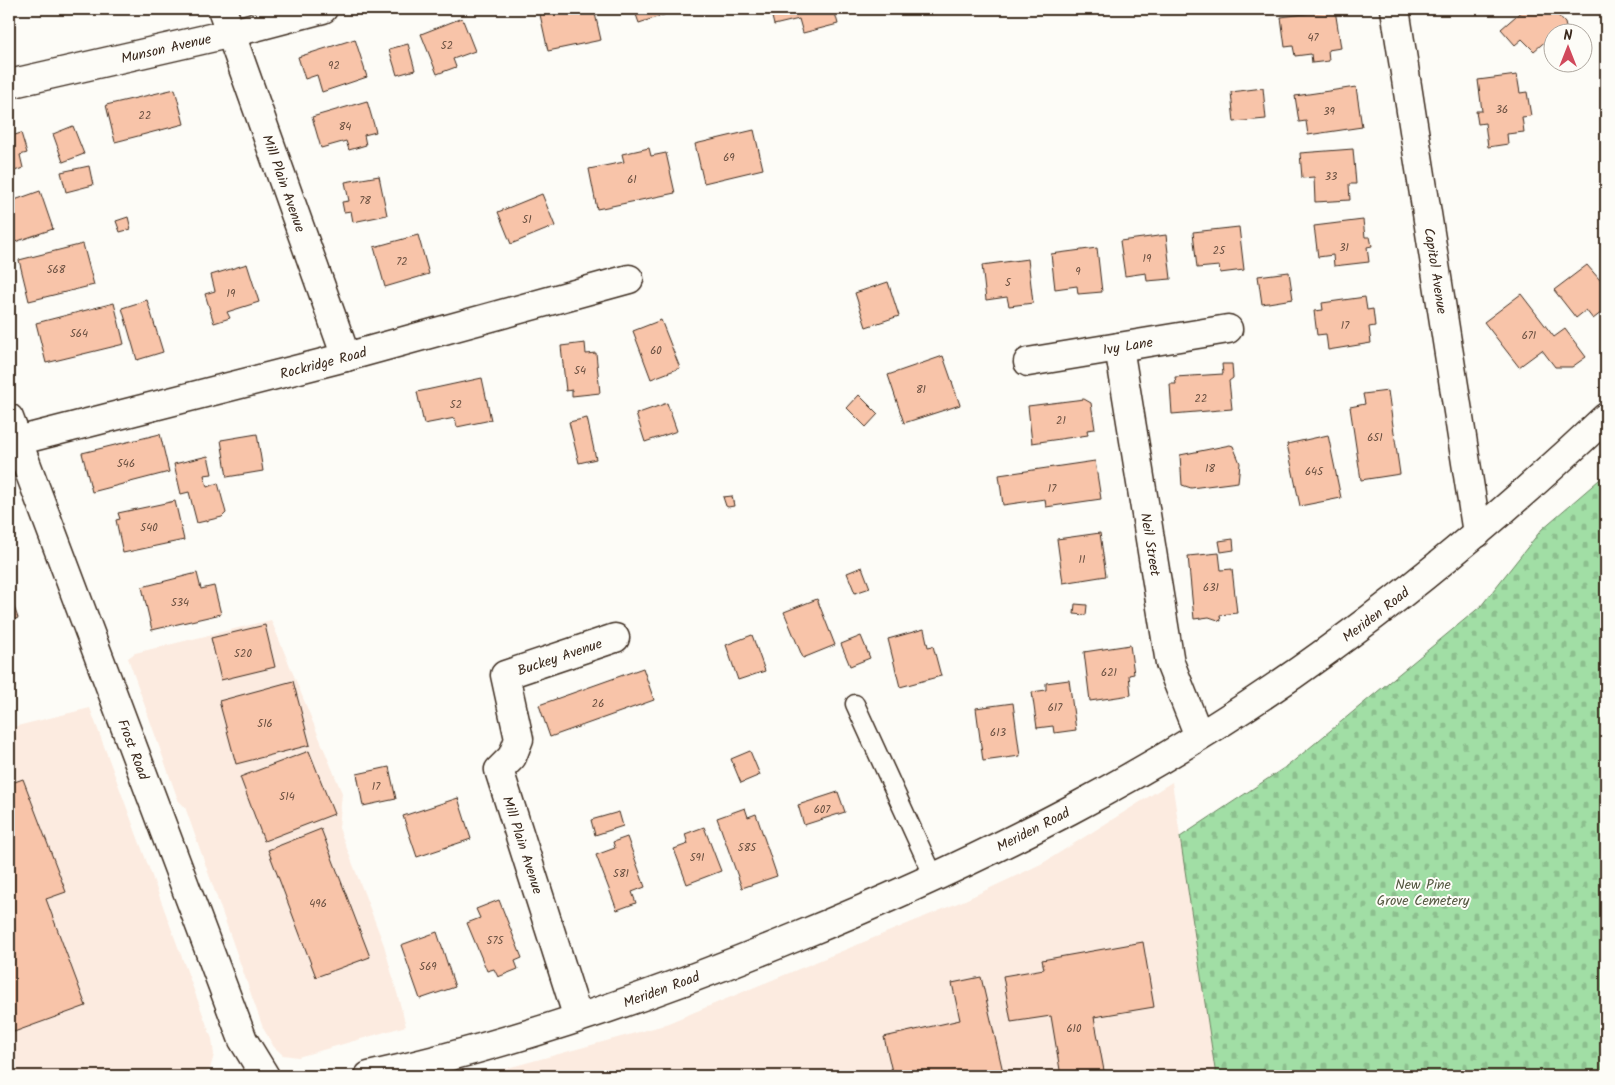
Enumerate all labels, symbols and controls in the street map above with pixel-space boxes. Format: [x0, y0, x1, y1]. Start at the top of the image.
north arrow [1542, 22, 1592, 72]
text: N [1564, 25, 1573, 47]
street label: Munson Avenue [119, 28, 214, 70]
house number: 47 [1307, 29, 1319, 47]
house number: 52 [441, 37, 453, 55]
house number: 92 [328, 57, 340, 75]
house number: 36 [1496, 101, 1508, 119]
house number: 39 [1323, 103, 1335, 121]
house number: 22 [139, 107, 151, 125]
house number: 84 [339, 118, 351, 136]
street label: Mill Plain Avenue [256, 132, 311, 236]
house number: 69 [723, 149, 735, 167]
house number: 33 [1325, 168, 1337, 186]
house number: 61 [627, 171, 637, 189]
house number: 78 [359, 192, 371, 210]
house number: 51 [522, 211, 532, 229]
street label: Capitol Avenue [1417, 226, 1453, 316]
house number: 31 [1339, 239, 1349, 257]
house number: 25 [1213, 242, 1226, 260]
house number: 19 [1143, 250, 1152, 268]
house number: 72 [396, 253, 408, 271]
house number: 568 [47, 261, 66, 279]
house number: 9 [1075, 263, 1081, 281]
house number: 5 [1005, 274, 1012, 292]
house number: 19 [227, 285, 236, 303]
house number: 17 [1341, 317, 1350, 335]
house number: 564 [70, 325, 88, 343]
house number: 671 [1522, 327, 1536, 345]
street label: Ivy Lane [1101, 331, 1155, 362]
street label: Rockridge Road [278, 342, 370, 385]
house number: 60 [650, 342, 662, 360]
house number: 54 [574, 362, 586, 380]
house number: 81 [916, 381, 926, 399]
house number: 22 [1195, 390, 1207, 408]
house number: 52 [450, 396, 462, 414]
house number: 21 [1056, 412, 1066, 430]
house number: 651 [1367, 429, 1383, 447]
house number: 546 [117, 455, 135, 473]
house number: 18 [1205, 460, 1215, 478]
house number: 645 [1305, 463, 1324, 481]
house number: 17 [1048, 480, 1057, 498]
street label: Neil Street [1134, 511, 1166, 578]
house number: 540 [140, 519, 158, 537]
house number: 11 [1079, 551, 1085, 569]
house number: 631 [1203, 579, 1219, 597]
street label: Meriden Road [1338, 582, 1415, 648]
house number: 534 [171, 594, 189, 612]
street label: Buckey Avenue [514, 633, 606, 682]
house number: 520 [234, 645, 252, 663]
house number: 621 [1101, 664, 1117, 682]
house number: 26 [592, 695, 604, 713]
house number: 617 [1048, 699, 1063, 717]
house number: 516 [257, 715, 273, 733]
street label: Frost Road [111, 716, 155, 784]
house number: 613 [990, 724, 1006, 742]
house number: 17 [372, 778, 381, 796]
house number: 514 [279, 788, 295, 806]
street label: Mill Plain Avenue [496, 793, 548, 898]
house number: 607 [814, 801, 831, 819]
street label: Meriden Road [993, 802, 1075, 858]
house number: 585 [738, 839, 757, 857]
house number: 591 [690, 849, 704, 867]
house number: 581 [613, 865, 629, 883]
park label: New Pine Grove Cemetery [1377, 874, 1470, 912]
house number: 496 [309, 895, 327, 913]
house number: 575 [487, 932, 505, 950]
house number: 569 [419, 958, 437, 976]
street label: Meriden Road [620, 966, 704, 1014]
house number: 610 [1066, 1020, 1082, 1038]

